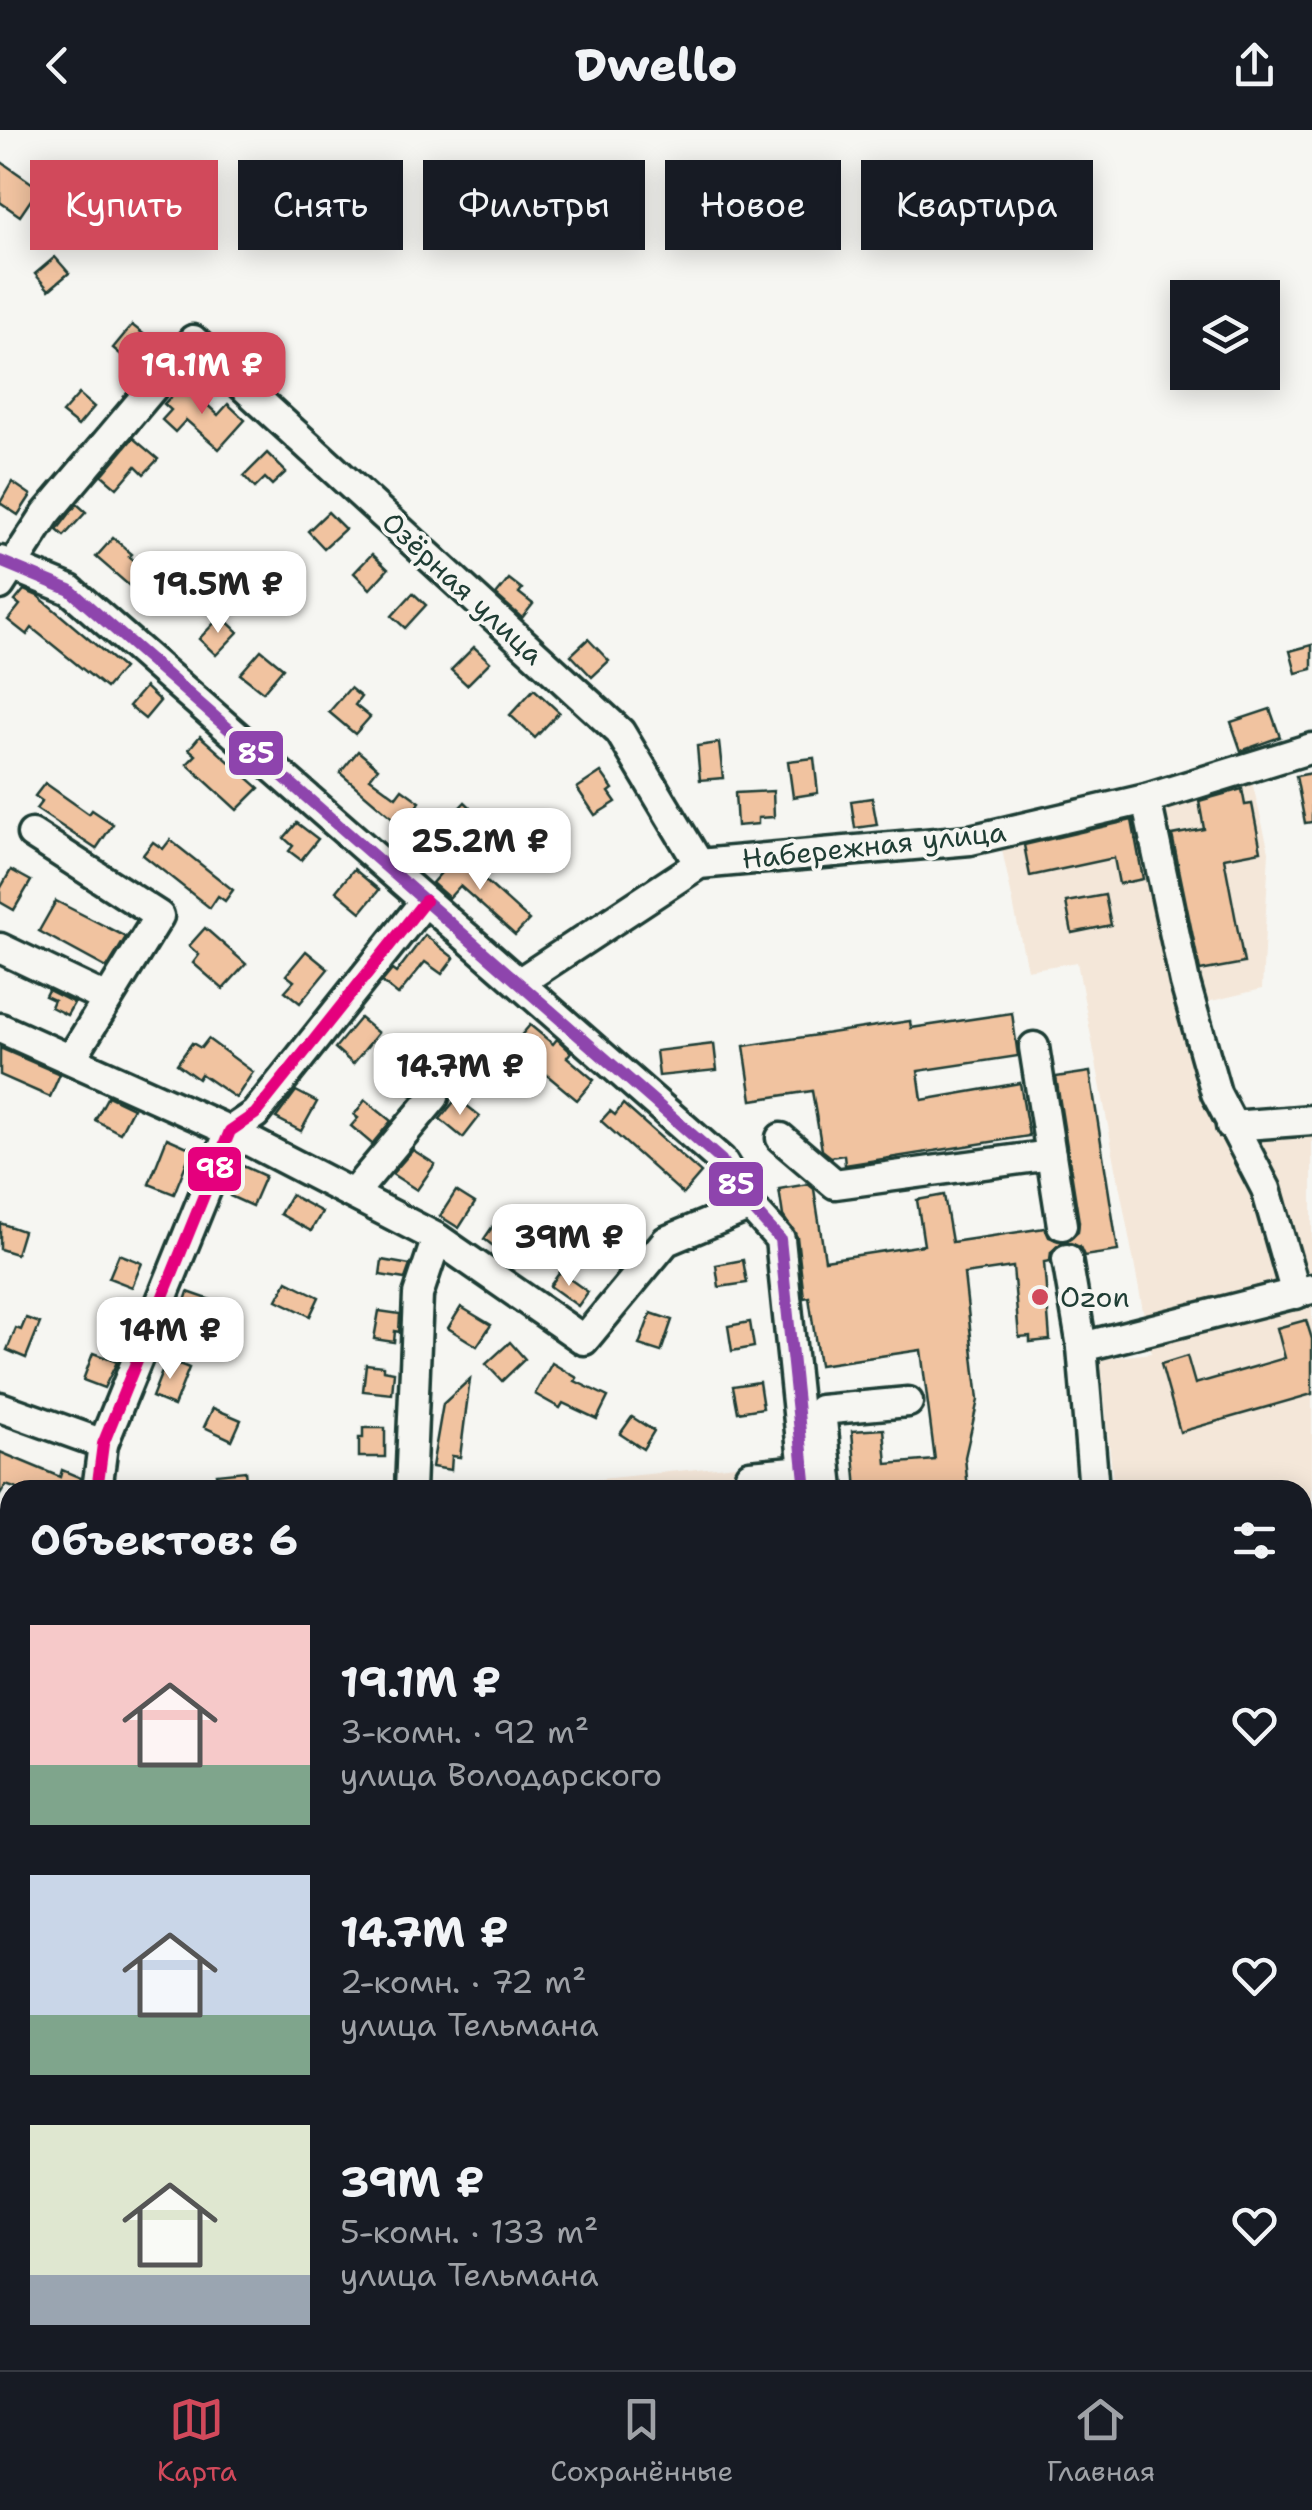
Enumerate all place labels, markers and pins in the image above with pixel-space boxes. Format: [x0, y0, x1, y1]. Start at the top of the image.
pin: 19.1M ₽ [110, 332, 294, 417]
pin: 19.5M ₽ [126, 551, 310, 636]
pin: 25.2M ₽ [388, 808, 572, 893]
pin: 14.7M ₽ [368, 1033, 552, 1118]
pin: 39M ₽ [499, 1204, 639, 1289]
place label: Ozon [1060, 1278, 1130, 1316]
marker: Ozon [1029, 1286, 1051, 1308]
pin: 14M ₽ [100, 1297, 240, 1382]

